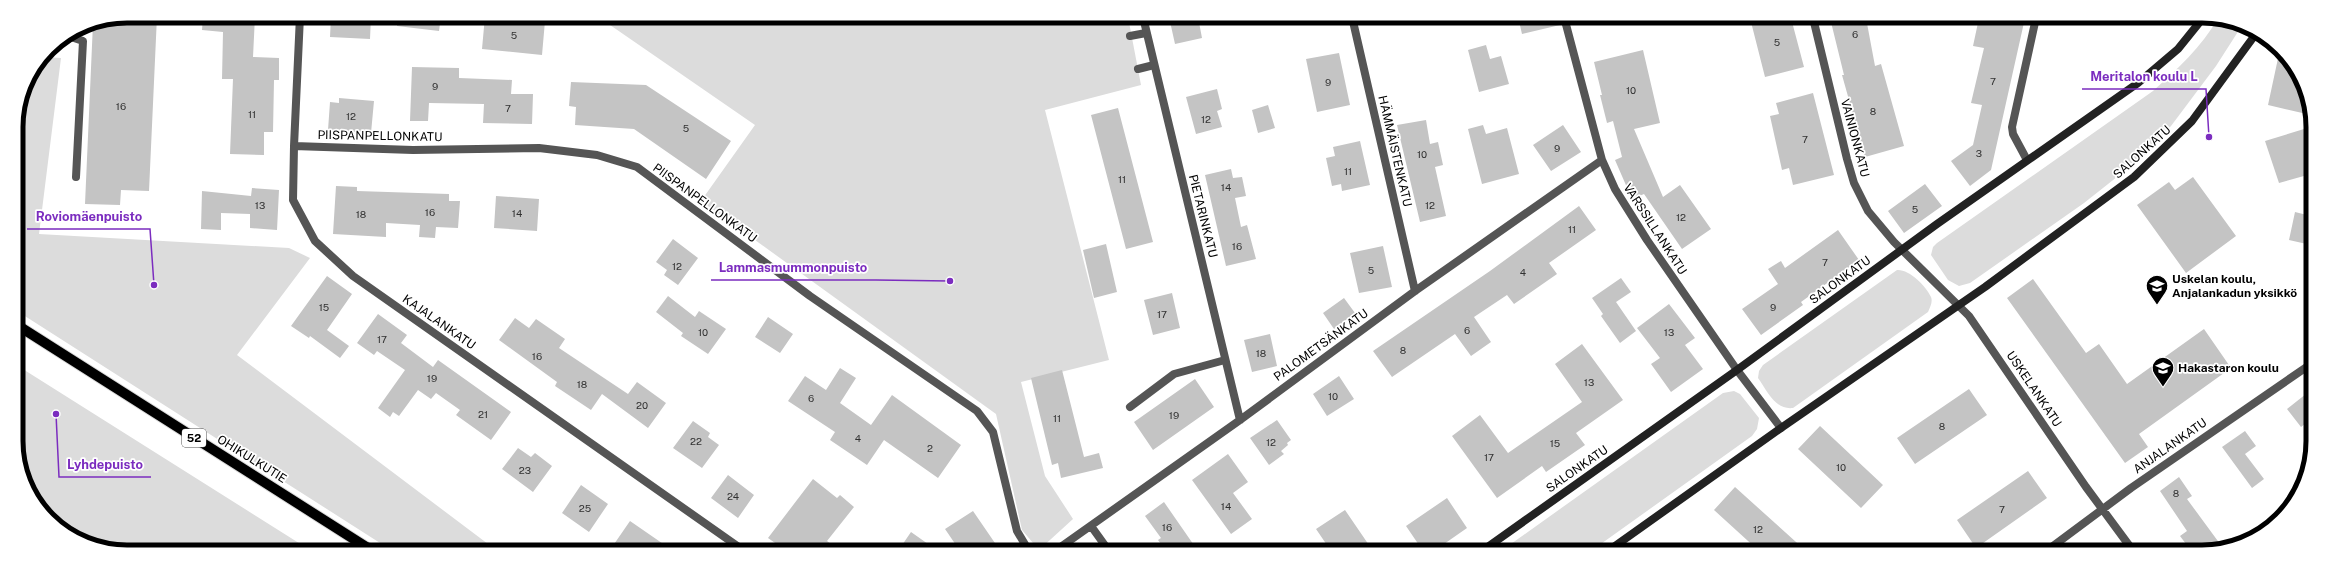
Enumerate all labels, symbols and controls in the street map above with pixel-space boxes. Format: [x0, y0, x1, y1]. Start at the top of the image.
house number: 6 [1852, 28, 1858, 40]
house number: 5 [511, 29, 517, 41]
house number: 5 [1774, 36, 1780, 48]
callout: Meritalon koulu L [2082, 64, 2206, 89]
text: Meritalon koulu L [2090, 69, 2198, 84]
house number: 7 [1990, 75, 1996, 87]
house number: 9 [1325, 76, 1331, 88]
house number: 9 [432, 80, 438, 92]
house number: 10 [1626, 84, 1636, 96]
street label: HÄMMÄISTENKATU [1375, 94, 1415, 208]
street label: VAINIONKATU [1838, 97, 1872, 179]
house number: 16 [116, 100, 126, 112]
house number: 7 [505, 102, 511, 114]
house number: 8 [1870, 105, 1876, 117]
house number: 11 [248, 108, 256, 120]
house number: 12 [346, 110, 356, 122]
house number: 12 [1201, 113, 1211, 125]
house number: 5 [683, 122, 689, 134]
street label: SALONKATU [2110, 123, 2174, 181]
street label: PIISPANPELLONKATU [317, 128, 443, 144]
house number: 7 [1802, 133, 1808, 145]
house number: 9 [1554, 142, 1560, 154]
house number: 3 [1976, 147, 1982, 159]
house number: 10 [1417, 148, 1427, 160]
street label: PIISPANPELLONKATU [650, 161, 760, 245]
house number: 11 [1344, 165, 1352, 177]
house number: 11 [1118, 173, 1126, 185]
street label: PIETARINKATU [1186, 173, 1220, 259]
house number: 14 [1221, 181, 1231, 193]
street label: VARSSILLANKATU [1620, 181, 1690, 277]
house number: 13 [255, 199, 265, 211]
house number: 12 [1425, 199, 1435, 211]
house number: 5 [1912, 203, 1918, 215]
callout: Roviomäenpuisto [27, 204, 150, 229]
house number: 16 [425, 206, 435, 218]
house number: 14 [512, 207, 522, 219]
house number: 18 [356, 208, 366, 220]
text: Roviomäenpuisto [36, 209, 142, 224]
house number: 12 [1676, 211, 1686, 223]
house number: 11 [1568, 223, 1576, 235]
house number: 16 [1232, 240, 1242, 252]
street label: SALONKATU [1807, 253, 1873, 307]
callout: Lammasmummonpuisto [711, 255, 876, 280]
house number: 7 [1822, 256, 1828, 268]
house number: 12 [672, 260, 682, 272]
text: Lammasmummonpuisto [719, 260, 867, 275]
house number: 5 [1368, 264, 1374, 276]
house number: 4 [1520, 266, 1526, 278]
place label: Uskelan koulu, Anjalankadun yksikkö [2172, 272, 2297, 300]
school or university icon: Uskelan koulu, Anjalankadun yksikkö [2144, 273, 2170, 306]
street label: KAJALANKATU [400, 292, 478, 352]
house number: 15 [319, 301, 329, 313]
house number: 9 [1770, 301, 1776, 313]
street label: PALOMETSÄNKATU [1271, 306, 1371, 384]
house number: 17 [1157, 308, 1167, 320]
house number: 6 [1464, 324, 1470, 336]
house number: 10 [698, 326, 708, 338]
house number: 13 [1664, 326, 1674, 338]
house number: 17 [377, 333, 387, 345]
house number: 8 [1400, 344, 1406, 356]
house number: 18 [1256, 347, 1266, 359]
street label: USKELANKATU [2004, 349, 2064, 429]
house number: 16 [532, 350, 542, 362]
school or university icon: Hakastaron koulu [2150, 355, 2176, 388]
place label: Hakastaron koulu [2178, 361, 2279, 375]
house number: 19 [427, 372, 437, 384]
house number: 13 [1584, 376, 1594, 388]
house number: 18 [577, 378, 587, 390]
house number: 10 [1328, 390, 1338, 402]
house number: 6 [808, 392, 814, 404]
house number: 20 [636, 399, 648, 411]
house number: 21 [478, 408, 488, 420]
house number: 19 [1169, 409, 1179, 421]
house number: 11 [1053, 412, 1061, 424]
street label: ANJALANKATU [2131, 416, 2209, 476]
house number: 8 [1939, 420, 1945, 432]
road number: 52 [182, 429, 206, 447]
street label: OHIKULKUTIE [215, 432, 289, 486]
house number: 4 [855, 432, 861, 444]
house number: 22 [690, 435, 702, 447]
house number: 12 [1266, 436, 1276, 448]
house number: 15 [1550, 437, 1560, 449]
house number: 2 [927, 442, 933, 454]
street label: SALONKATU [1543, 443, 1611, 495]
house number: 17 [1484, 451, 1494, 463]
callout: Lyhdepuisto [59, 452, 151, 477]
text: Lyhdepuisto [67, 457, 143, 472]
house number: 10 [1836, 461, 1846, 473]
house number: 23 [519, 464, 531, 476]
house number: 8 [2173, 487, 2179, 499]
house number: 24 [727, 490, 739, 502]
house number: 14 [1221, 500, 1231, 512]
house number: 25 [579, 502, 591, 514]
house number: 7 [1999, 503, 2005, 515]
house number: 16 [1162, 521, 1172, 533]
house number: 12 [1753, 523, 1763, 535]

